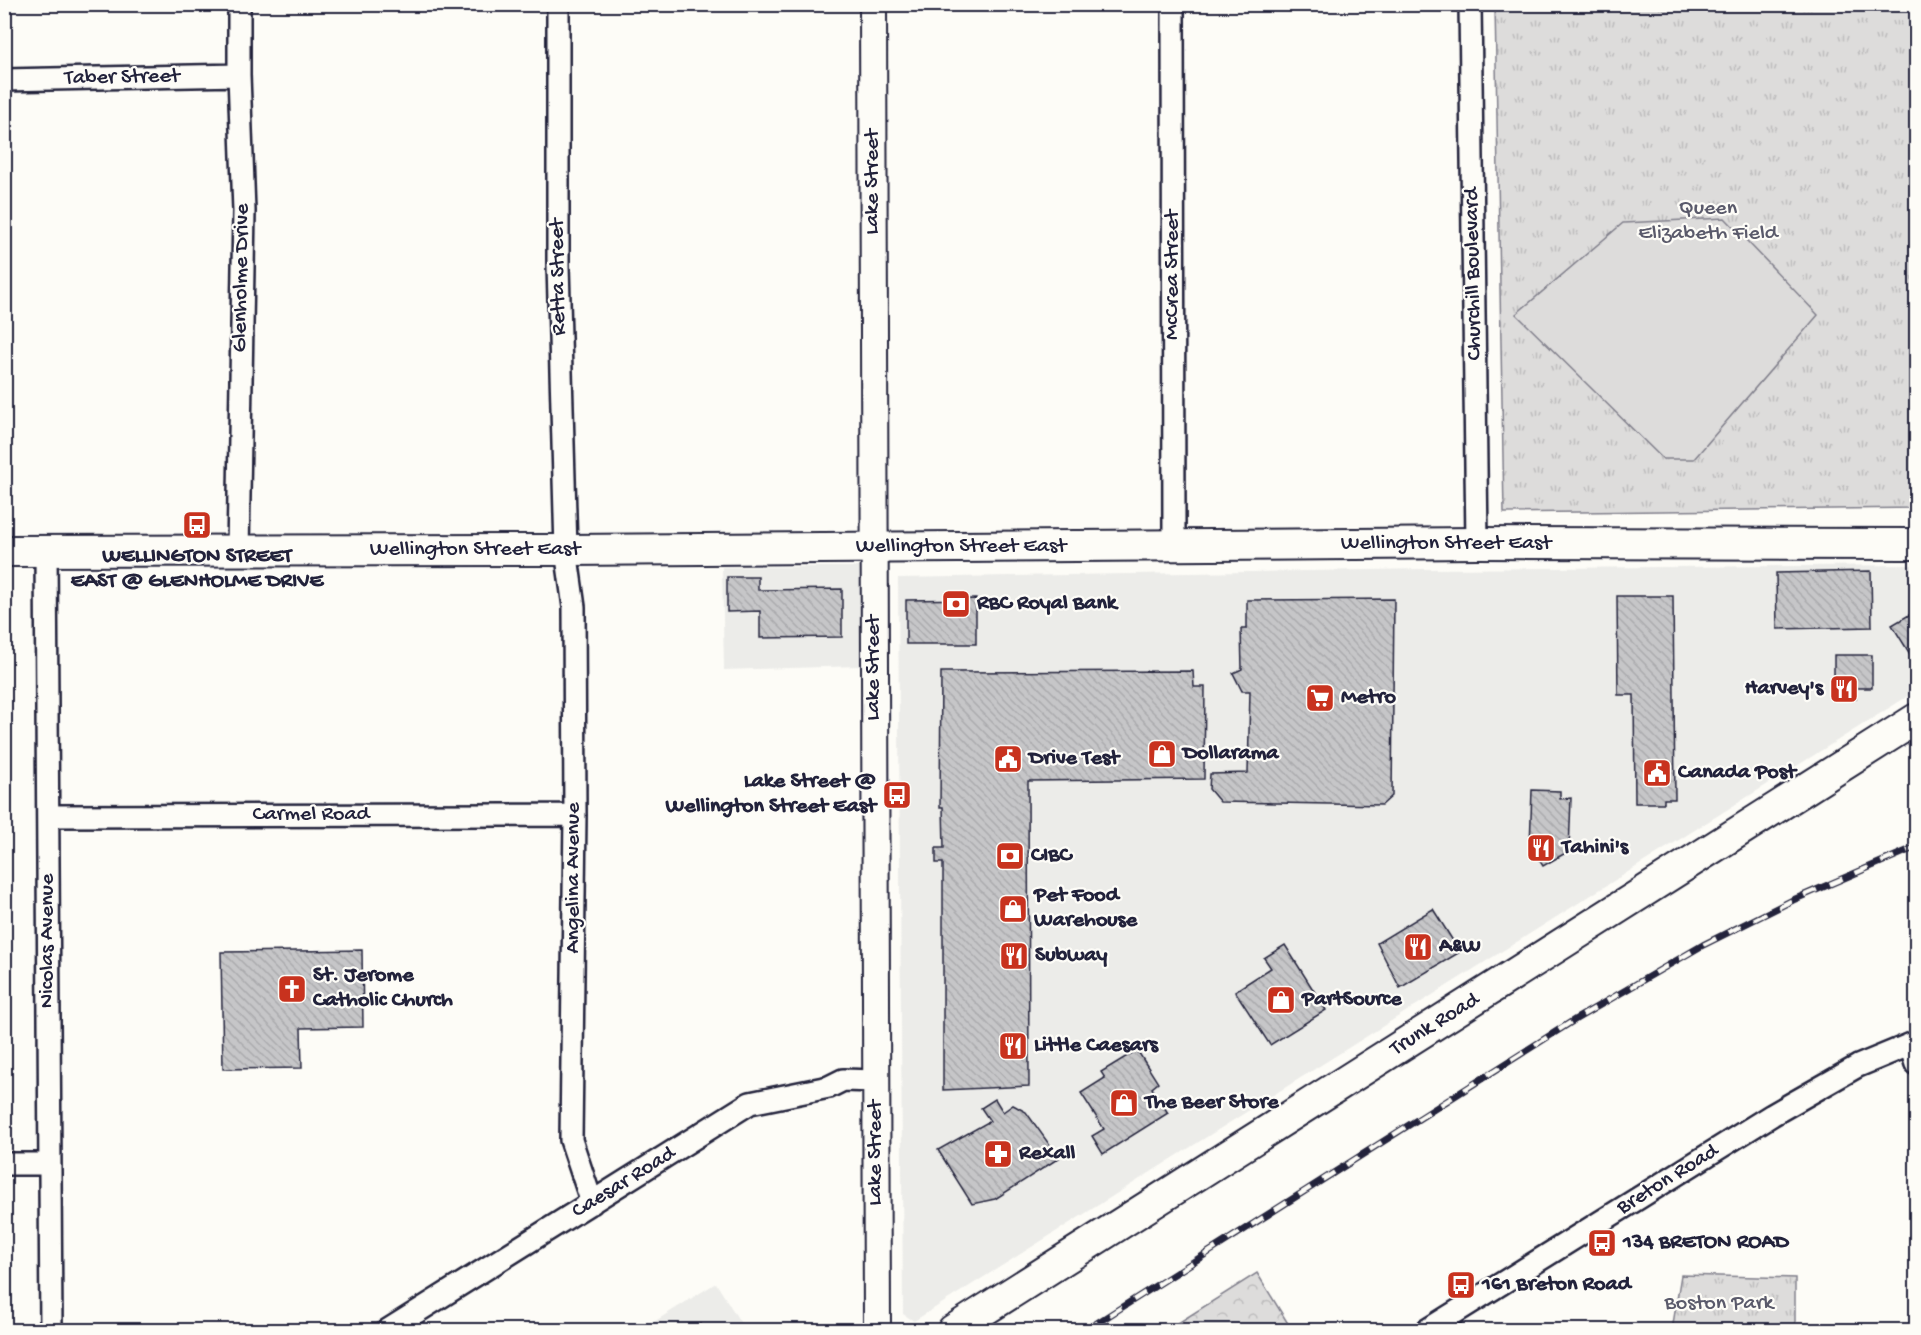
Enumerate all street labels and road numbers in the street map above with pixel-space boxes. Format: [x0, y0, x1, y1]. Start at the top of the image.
street label: Taber Street [62, 64, 182, 92]
street label: Lake Street [860, 127, 886, 235]
street label: Churchill Boulevard [1459, 185, 1489, 361]
street label: Glenholme Drive [228, 203, 256, 353]
street label: McCrea Street [1160, 208, 1186, 340]
street label: Retta Street [545, 216, 573, 336]
street label: Wellington Street East [1341, 531, 1553, 557]
street label: Wellington Street East [856, 534, 1068, 560]
street label: Wellington Street East [370, 537, 582, 563]
street label: Lake Street [861, 613, 887, 721]
street label: Carmel Road [252, 802, 372, 828]
street label: Angelina Avenue [561, 802, 587, 953]
street label: Nicolas Avenue [35, 873, 61, 1008]
street label: Trunk Road [1384, 986, 1486, 1064]
street label: Lake Street [863, 1098, 889, 1206]
street label: Breton Road [1612, 1138, 1725, 1222]
street label: Caesar Road [568, 1140, 682, 1225]

